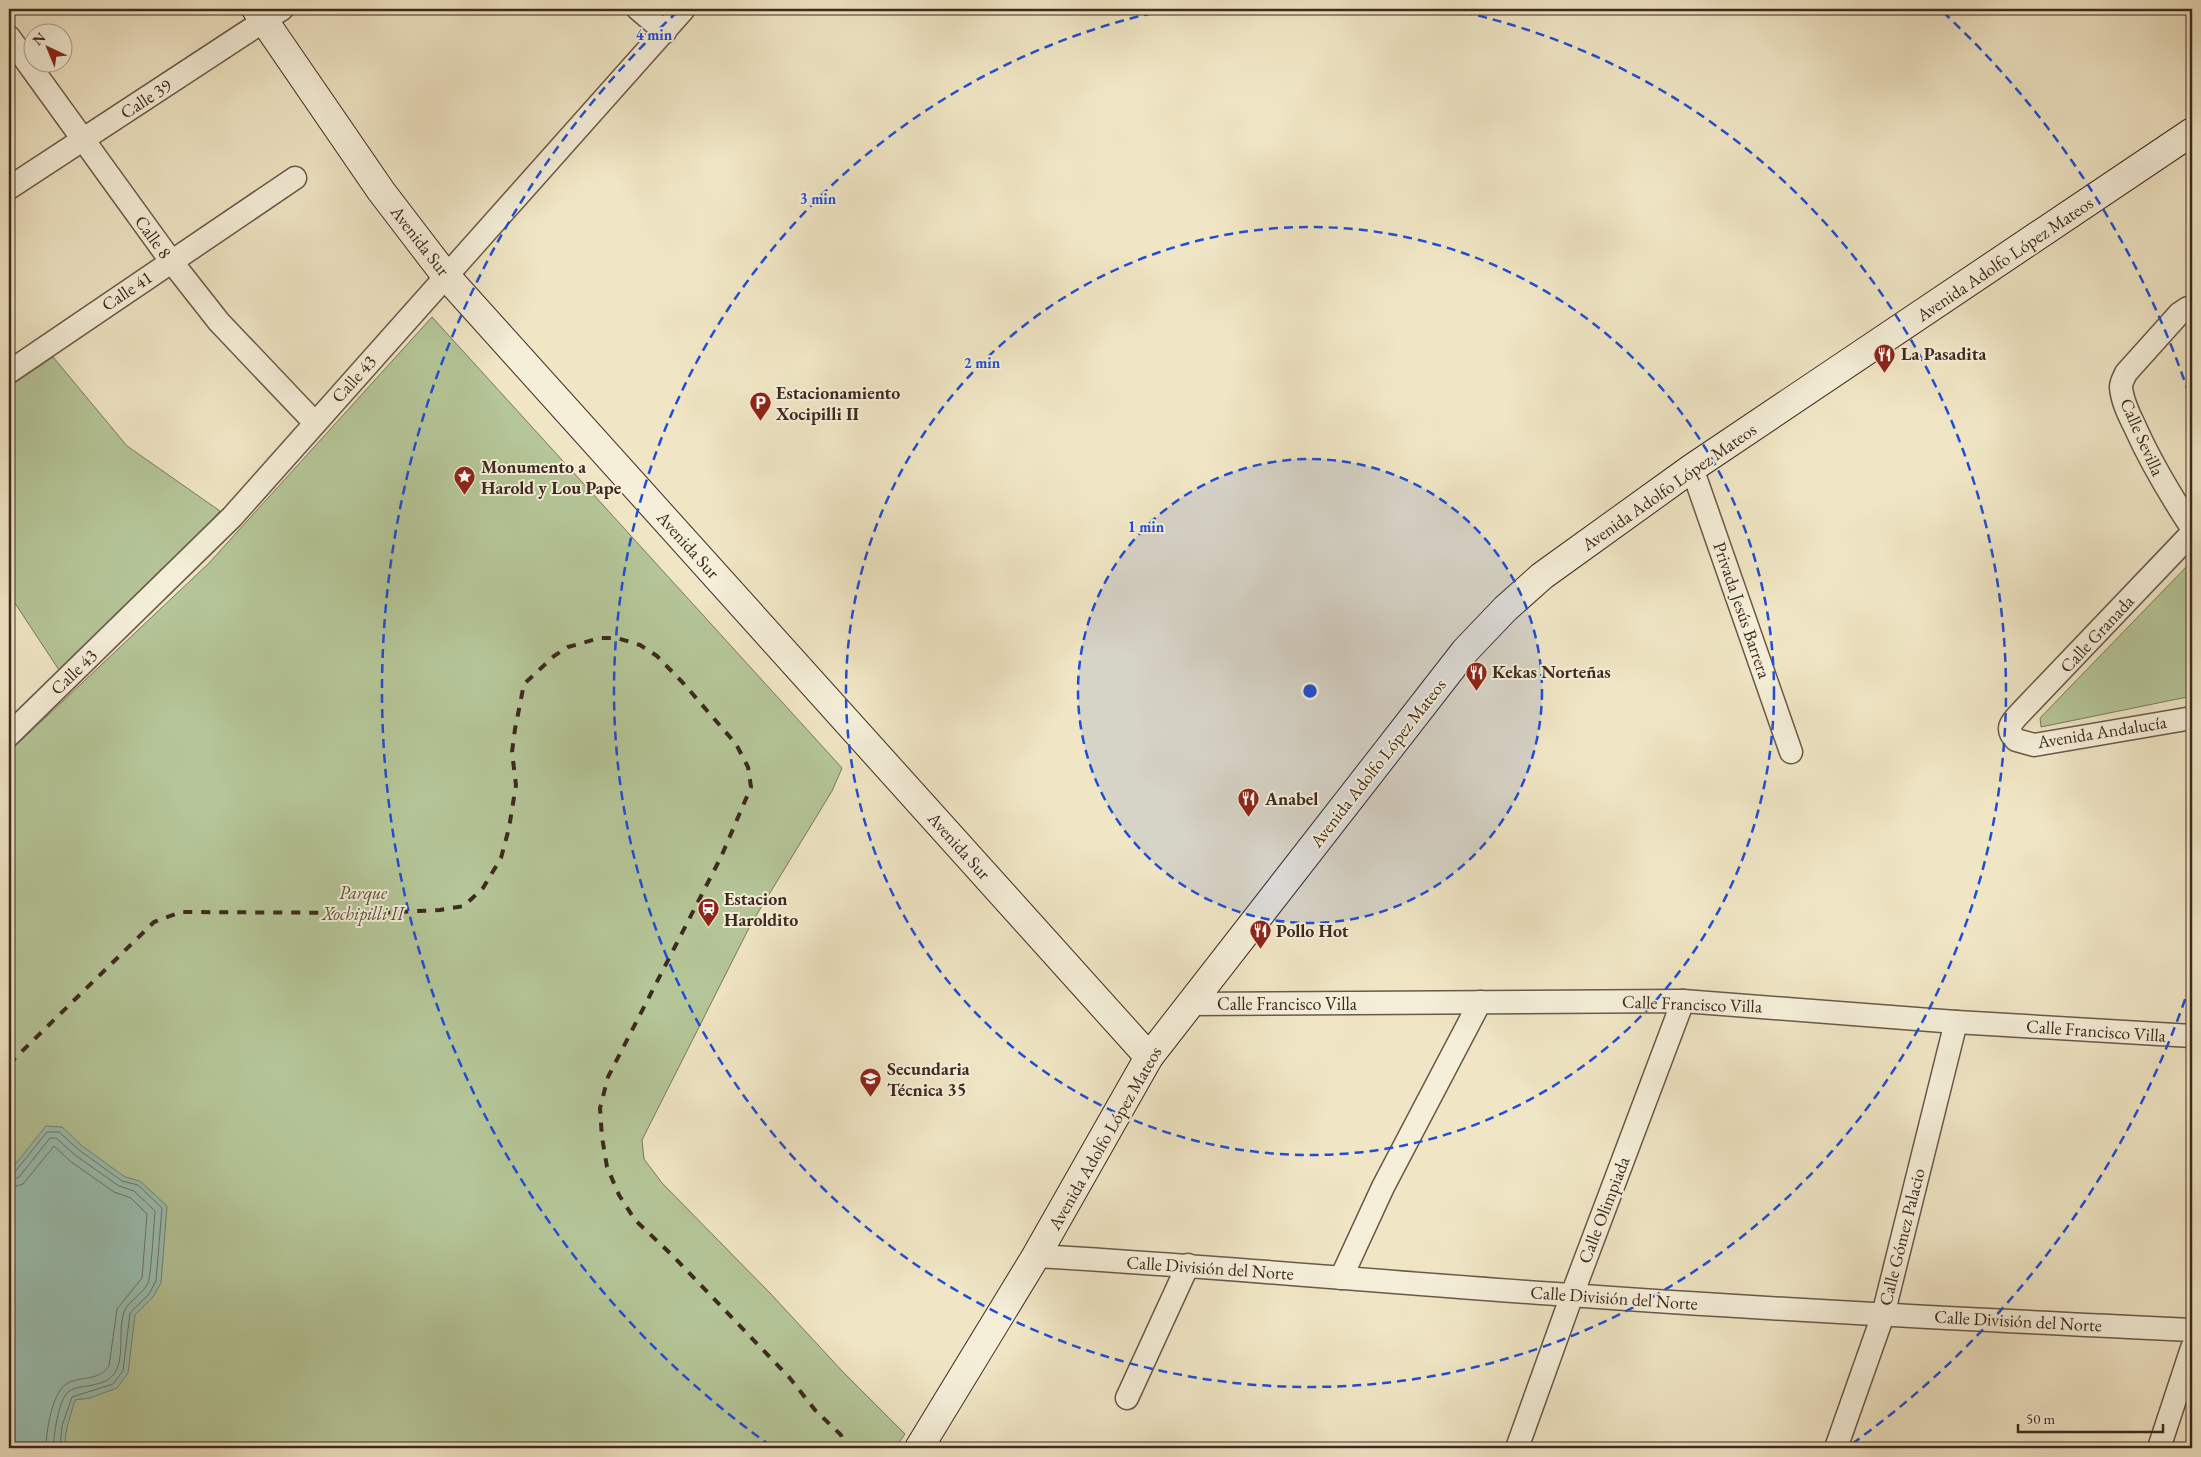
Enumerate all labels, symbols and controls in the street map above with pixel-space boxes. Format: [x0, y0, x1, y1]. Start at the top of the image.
north arrow [22, 22, 72, 72]
text: 4 min [636, 25, 673, 44]
text: N [29, 28, 50, 49]
street label: Calle 39 [116, 73, 176, 124]
text: 3 min [800, 189, 837, 208]
street label: Avenida Adolfo López Mateos [1911, 191, 2098, 327]
street label: Avenida Sur [385, 200, 455, 281]
street label: Calle 8 [130, 211, 177, 263]
street label: Calle 41 [97, 265, 157, 316]
restaurant icon: La Pasadita [1873, 342, 1897, 373]
place label: La Pasadita [1901, 342, 1986, 365]
street label: Calle 43 [326, 350, 381, 407]
text: 2 min [964, 353, 1001, 372]
place label: Estacionamiento Xocipilli II [775, 381, 900, 425]
parking icon: Estacionamiento Xocipilli II [748, 391, 772, 422]
street label: Calle Sevilla [2115, 394, 2170, 480]
street label: Avenida Adolfo López Mateos [1576, 417, 1761, 556]
place label: Monumento a Harold y Lou Pape [481, 455, 622, 499]
place icon: Monumento a Harold y Lou Pape [453, 465, 477, 496]
street label: Avenida Sur [651, 505, 725, 583]
text: 1 min [1128, 517, 1165, 536]
street label: Privada Jesús Barrera [1708, 539, 1777, 682]
street label: Calle Granada [2055, 589, 2139, 678]
street label: Calle 43 [45, 644, 102, 700]
restaurant icon: Kekas Norteñas [1464, 660, 1488, 691]
place label: Kekas Norteñas [1492, 660, 1611, 683]
street label: Avenida Adolfo López Mateos [1304, 673, 1451, 853]
centre of rings [1301, 682, 1319, 700]
street label: Avenida Andalucía [2035, 710, 2169, 753]
restaurant icon: Anabel [1237, 787, 1261, 818]
place label: Anabel [1264, 787, 1318, 810]
street label: Avenida Sur [922, 806, 996, 884]
park label: Parque Xochipilli II [320, 881, 406, 926]
place label: Estacion Haroldito [724, 887, 798, 931]
station icon: Estacion Haroldito [696, 897, 720, 928]
restaurant icon: Pollo Hot [1248, 919, 1272, 950]
place label: Pollo Hot [1276, 919, 1349, 942]
street label: Calle Francisco Villa [1622, 990, 1763, 1017]
street label: Calle Francisco Villa [1217, 992, 1358, 1015]
street label: Calle Francisco Villa [2025, 1014, 2168, 1047]
street label: Avenida Adolfo López Mateos [1042, 1042, 1167, 1235]
place label: Secundaria Técnica 35 [887, 1057, 970, 1101]
school or university icon: Secundaria Técnica 35 [859, 1067, 883, 1098]
street label: Calle Olimpiada [1573, 1152, 1635, 1267]
street label: Calle Gómez Palacio [1873, 1166, 1930, 1308]
street label: Calle División del Norte [1126, 1250, 1294, 1285]
street label: Calle División del Norte [1530, 1280, 1698, 1315]
street label: Calle División del Norte [1934, 1305, 2102, 1336]
scale bar [2018, 1402, 2164, 1434]
text: 50 m [2026, 1409, 2055, 1428]

